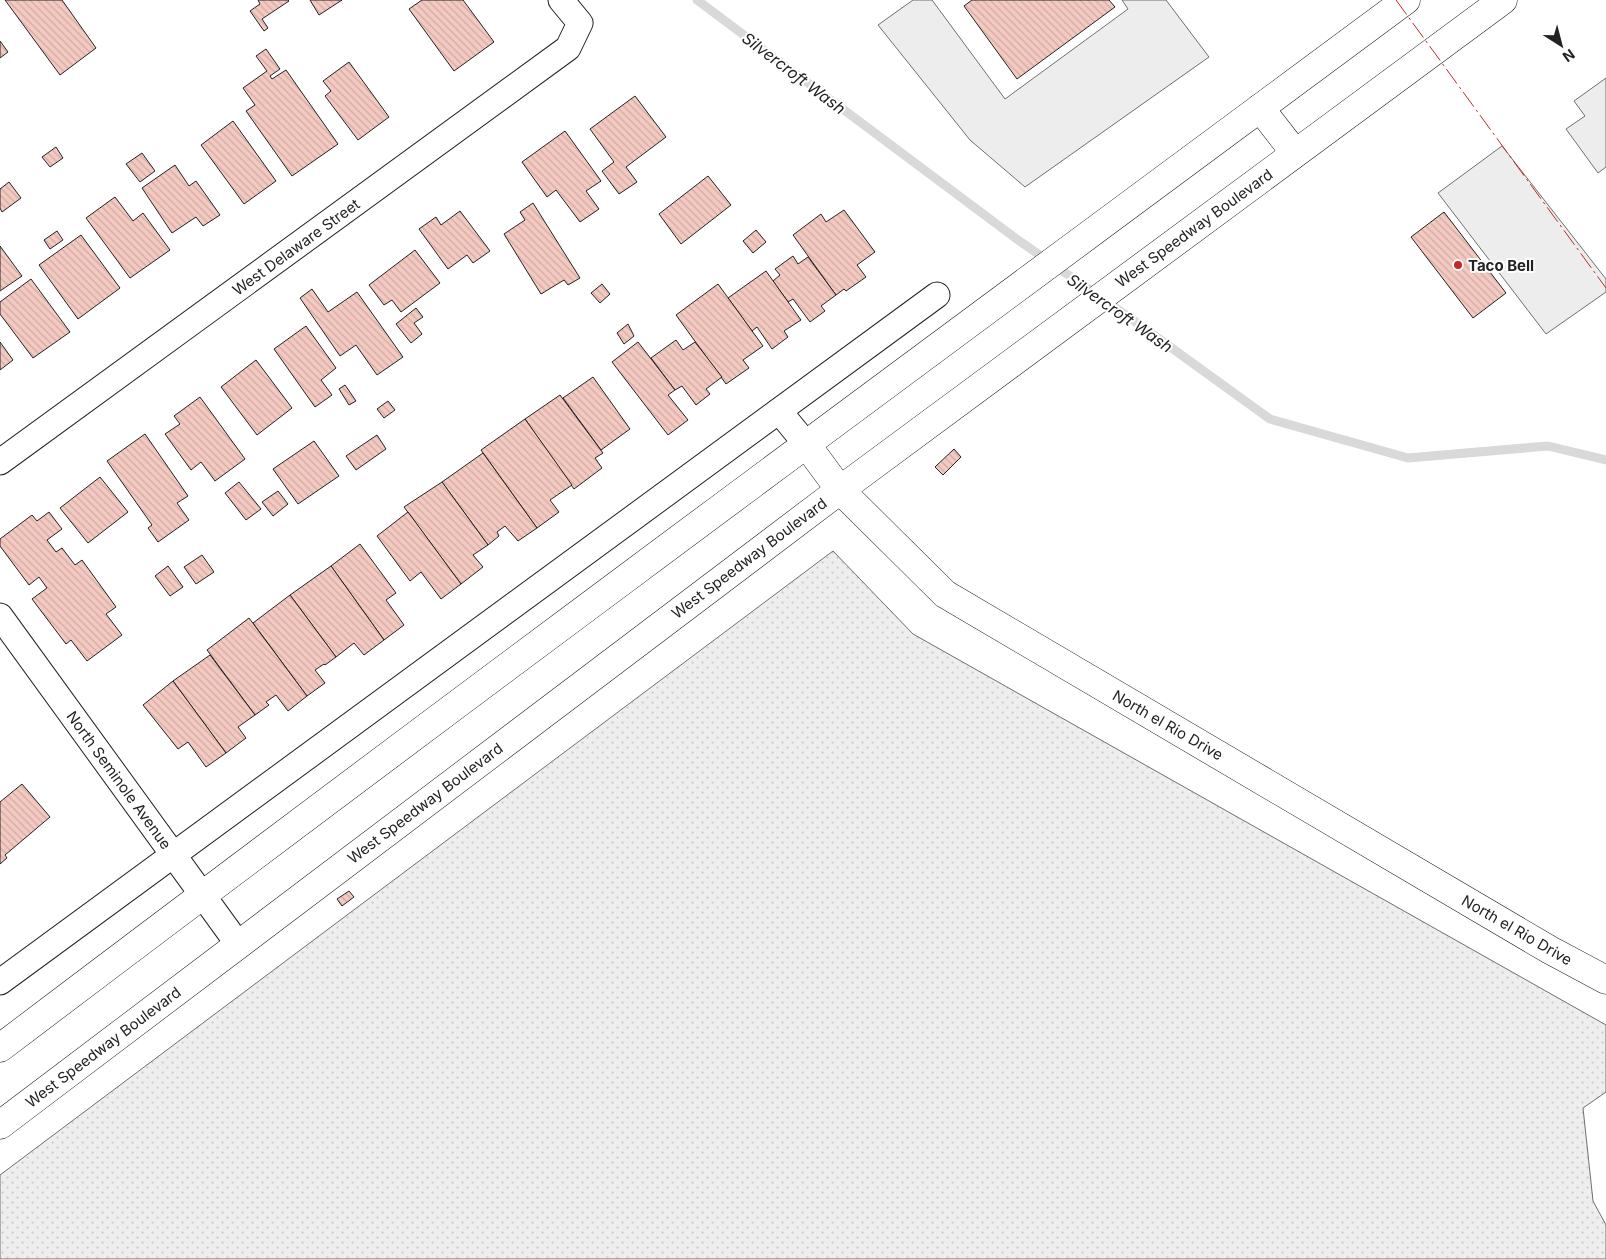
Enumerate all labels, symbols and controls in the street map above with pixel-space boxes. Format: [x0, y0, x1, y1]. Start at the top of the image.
north arrow [1536, 20, 1586, 70]
water label: Silvercroft Wash [738, 28, 850, 118]
text: N [1560, 46, 1578, 66]
street label: West Speedway Boulevard [1112, 165, 1276, 291]
street label: West Delaware Street [229, 194, 363, 300]
place label: Taco Bell [1468, 256, 1534, 275]
marker: Taco Bell [1452, 259, 1464, 271]
water label: Silvercroft Wash [1063, 269, 1177, 357]
street label: West Speedway Boulevard [668, 493, 830, 623]
street label: North el Rio Drive [1109, 686, 1227, 764]
street label: North Seminole Avenue [62, 707, 176, 853]
street label: West Speedway Boulevard [344, 738, 506, 868]
street label: North el Rio Drive [1458, 891, 1576, 969]
street label: West Speedway Boulevard [22, 982, 184, 1112]

